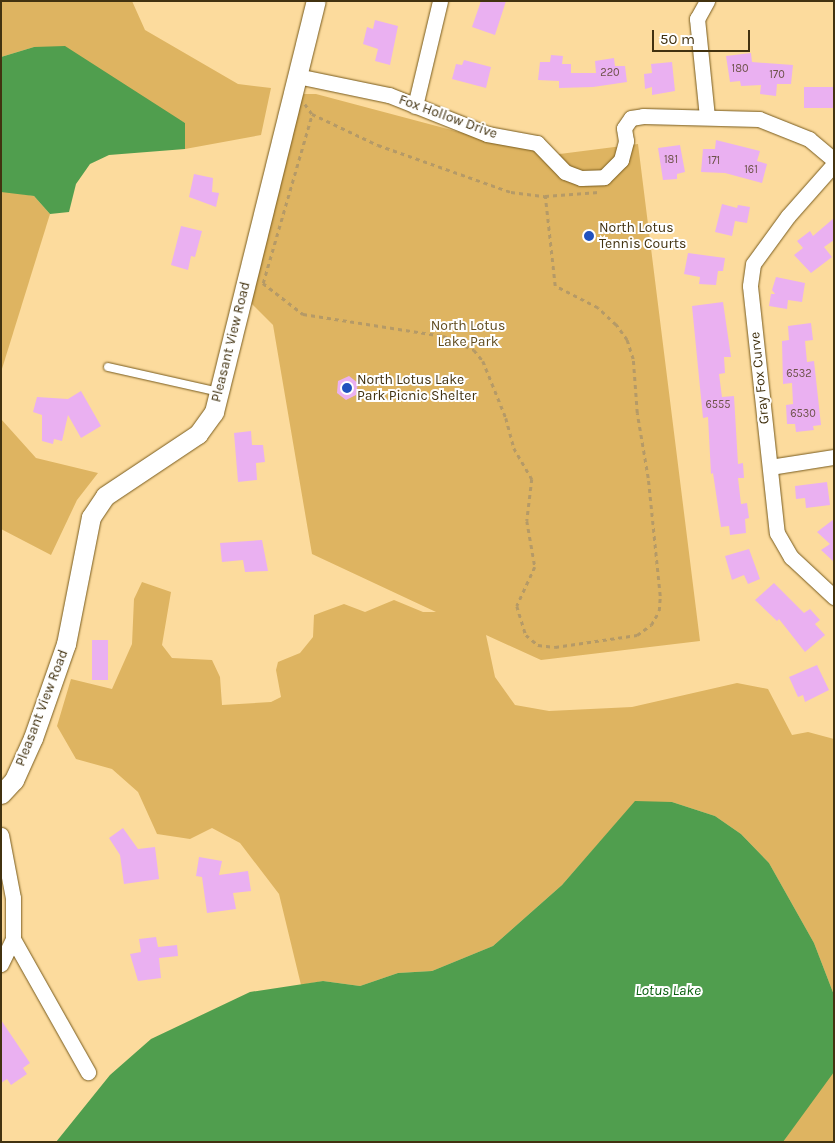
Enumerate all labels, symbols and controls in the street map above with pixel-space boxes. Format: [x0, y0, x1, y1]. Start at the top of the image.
scale bar [655, 20, 752, 52]
text: 50 m [660, 30, 695, 48]
house number: 180 [732, 62, 748, 76]
house number: 220 [600, 66, 620, 80]
house number: 170 [769, 68, 785, 82]
street label: Fox Hollow Drive [396, 91, 500, 143]
house number: 181 [664, 153, 678, 167]
house number: 171 [708, 154, 720, 168]
house number: 161 [744, 163, 758, 177]
place label: North Lotus Tennis Courts [599, 220, 686, 252]
marker: North Lotus Tennis Courts [583, 230, 595, 242]
street label: Pleasant View Road [208, 280, 254, 404]
park label: North Lotus Lake Park [431, 318, 505, 351]
street label: Gray Fox Curve [747, 331, 773, 425]
house number: 6532 [786, 367, 812, 381]
place label: North Lotus Lake Park Picnic Shelter [357, 372, 477, 404]
marker: North Lotus Lake Park Picnic Shelter [341, 382, 353, 394]
house number: 6555 [706, 398, 730, 412]
house number: 6530 [790, 407, 816, 421]
street label: Pleasant View Road [12, 647, 72, 769]
water label: Lotus Lake [635, 982, 701, 1000]

